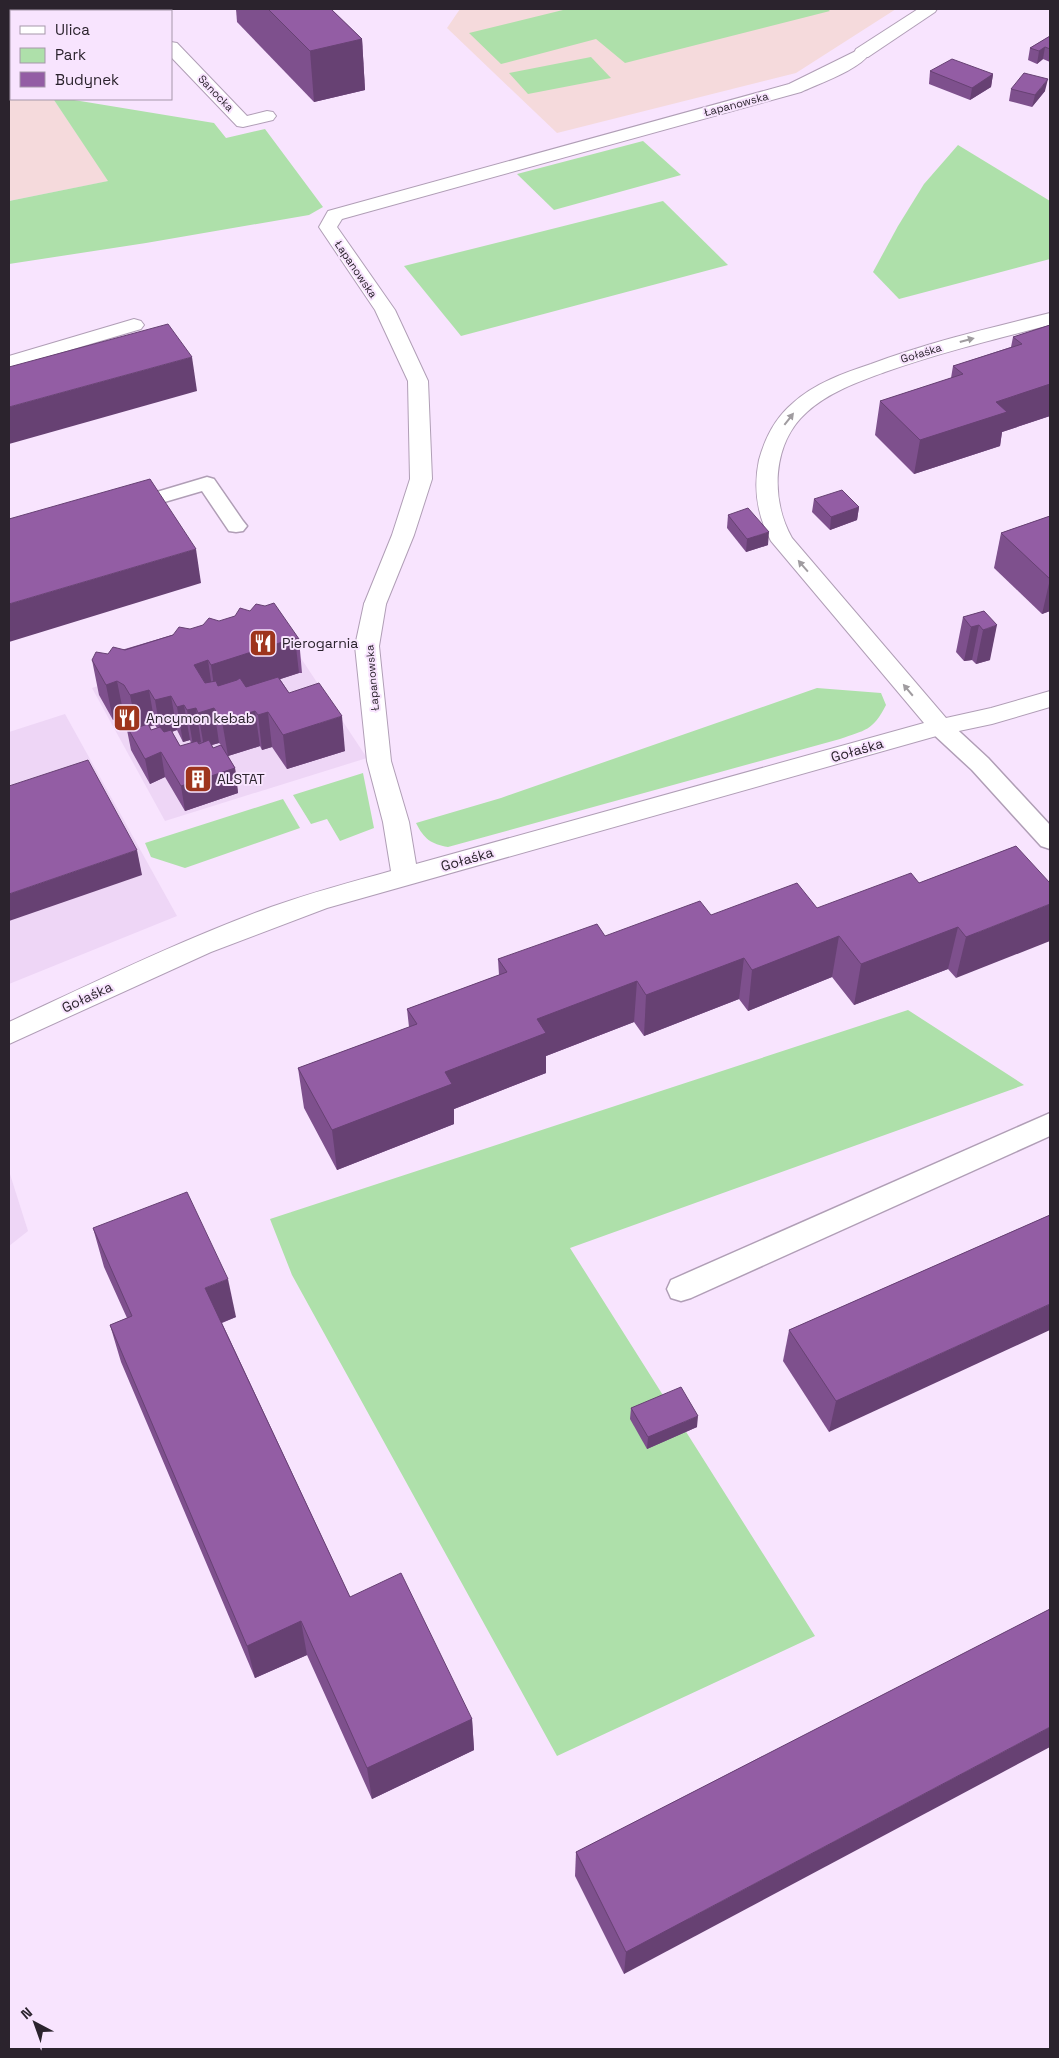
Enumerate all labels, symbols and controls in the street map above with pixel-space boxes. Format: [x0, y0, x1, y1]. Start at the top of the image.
legend [10, 10, 172, 100]
text: Ulica [55, 20, 90, 39]
text: Park [55, 45, 86, 64]
text: Budynek [55, 70, 119, 89]
street label: Sanocka [195, 72, 237, 115]
street label: Łapanowska [702, 88, 771, 119]
street label: Łapanowska [332, 238, 381, 301]
one-way arrow [959, 336, 974, 344]
street label: Gołaśka [899, 340, 944, 366]
one-way arrow [784, 413, 794, 426]
one-way arrow [797, 560, 808, 573]
restaurant icon: Pierogarnia [248, 628, 278, 658]
place label: Pierogarnia [282, 634, 358, 652]
street label: Łapanowska [362, 644, 382, 712]
one-way arrow [903, 683, 914, 696]
restaurant icon: Ancymon kebab [112, 703, 142, 733]
place label: Ancymon kebab [146, 709, 255, 727]
street label: Gołaśka [829, 734, 885, 766]
building icon: ALSTAT [183, 764, 213, 794]
place label: ALSTAT [217, 770, 265, 788]
street label: Gołaśka [439, 843, 495, 875]
street label: Gołaśka [59, 977, 115, 1017]
north arrow [10, 1998, 60, 2048]
text: N [17, 2003, 36, 2023]

